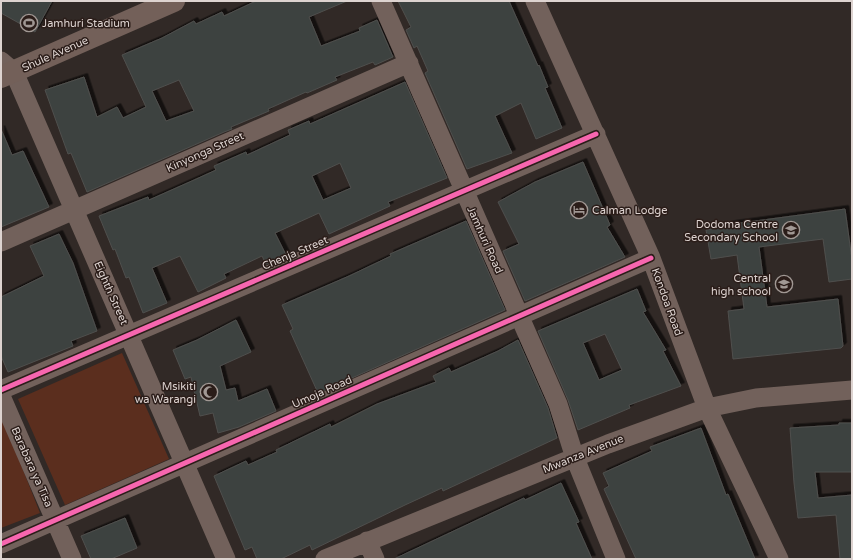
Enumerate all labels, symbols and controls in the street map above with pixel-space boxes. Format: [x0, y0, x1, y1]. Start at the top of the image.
sports icon: Jamhuri Stadium [19, 13, 39, 33]
place label: Jamhuri Stadium [42, 17, 130, 30]
street label: Shule Avenue [20, 34, 90, 74]
street label: Kinyonga Street [164, 129, 246, 175]
hotel icon: Calman Lodge [569, 200, 589, 220]
street label: Jamhuri Road [464, 204, 506, 276]
place label: Calman Lodge [592, 204, 668, 217]
place label: Dodoma Centre Secondary School [684, 218, 778, 244]
school or university icon: Dodoma Centre Secondary School [781, 220, 801, 240]
street label: Chenja Street [260, 233, 330, 273]
street label: Eighth Street [91, 259, 131, 327]
street label: Kondoa Road [649, 266, 685, 338]
place label: Central high school [711, 272, 771, 298]
school or university icon: Central high school [774, 274, 794, 294]
street label: Umoja Road [290, 373, 354, 411]
place label: Msikiti wa Warangi [135, 380, 196, 406]
mosque icon: Msikiti wa Warangi [199, 382, 219, 402]
street label: Barabara ya Tisa [9, 425, 55, 509]
street label: Mwanza Avenue [541, 432, 625, 476]

